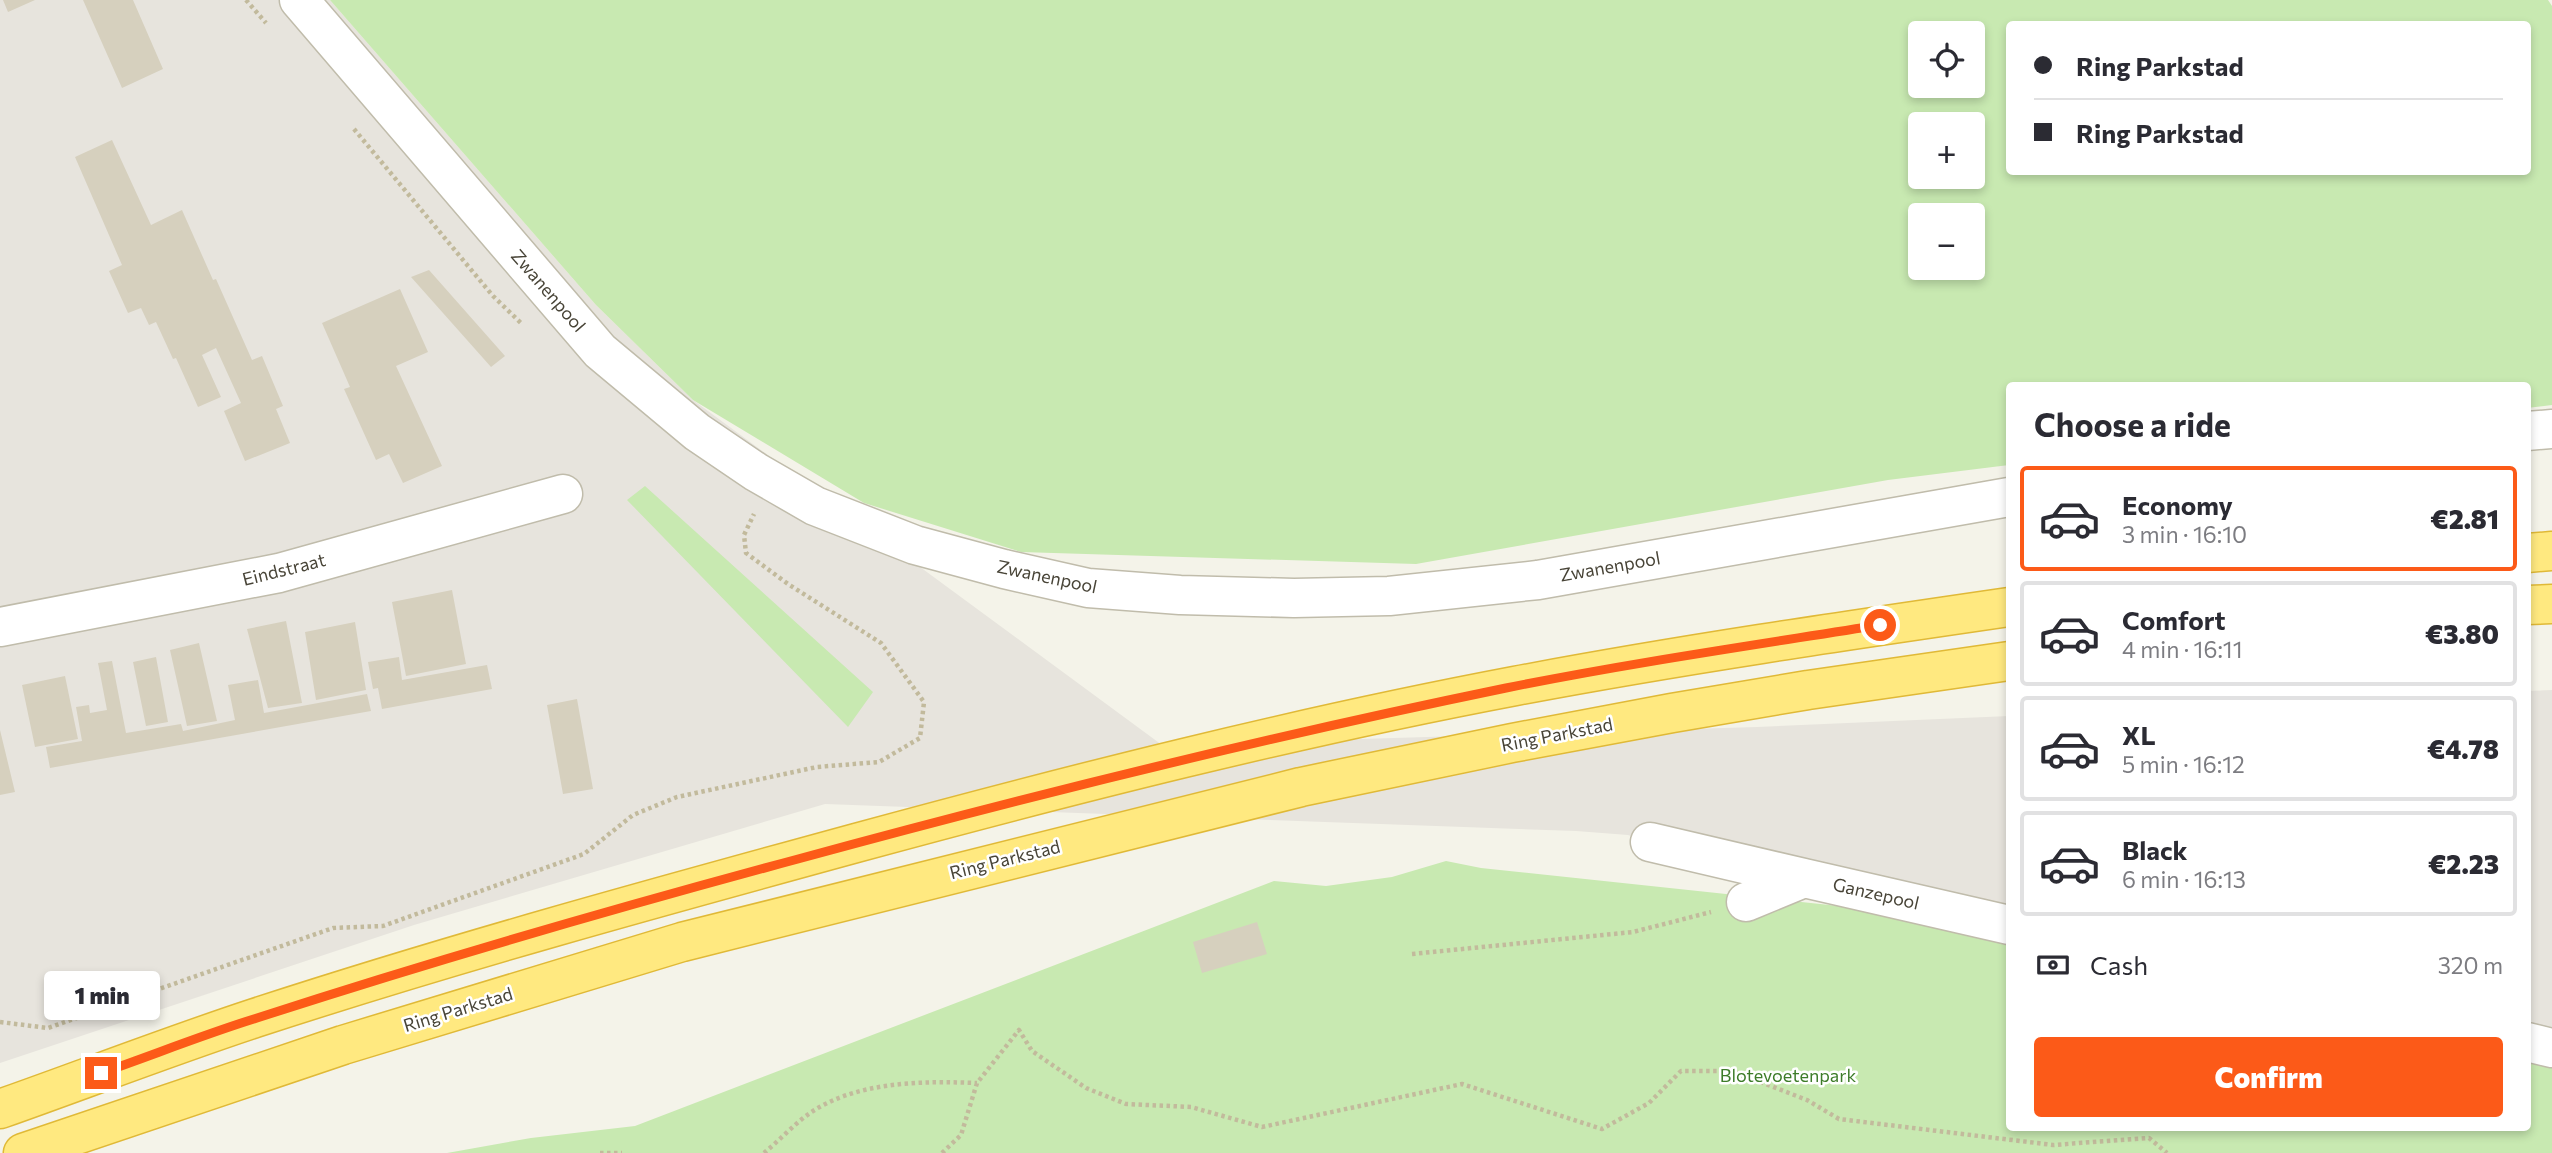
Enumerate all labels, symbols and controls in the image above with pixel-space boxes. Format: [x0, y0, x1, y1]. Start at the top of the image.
map controls [1908, 21, 1985, 280]
button: locate [1908, 21, 1985, 98]
text: Ring Parkstad [2076, 50, 2244, 81]
button: + [1908, 112, 1985, 189]
text: Ring Parkstad [2076, 117, 2244, 148]
button: − [1908, 203, 1985, 280]
street label: Zwanenpool [507, 245, 590, 336]
text: Choose a ride [2034, 404, 2231, 444]
icon: car [2038, 487, 2101, 550]
text: Economy [2122, 489, 2233, 520]
text: €2.81 [2430, 503, 2499, 534]
text: 3 min · 16:10 [2122, 520, 2247, 548]
street label: Zwanenpool [1558, 546, 1662, 586]
street label: Eindstraat [240, 548, 328, 590]
street label: Zwanenpool [995, 555, 1099, 597]
icon: car [2038, 602, 2101, 665]
text: Comfort [2122, 604, 2225, 635]
route start [1864, 609, 1896, 641]
text: €3.80 [2425, 618, 2499, 649]
text: 4 min · 16:11 [2122, 635, 2242, 663]
street label: Ring Parkstad [1499, 712, 1614, 756]
icon: car [2038, 717, 2101, 780]
text: XL [2122, 719, 2156, 750]
text: €4.78 [2427, 733, 2499, 764]
text: 5 min · 16:12 [2122, 750, 2245, 778]
icon: car [2038, 832, 2101, 895]
text: Black [2122, 834, 2188, 865]
street label: Ring Parkstad [947, 835, 1062, 883]
text: €2.23 [2428, 848, 2499, 879]
text: 6 min · 16:13 [2122, 865, 2246, 893]
street label: Ganzepool [1831, 872, 1922, 914]
icon: cash [2034, 946, 2072, 984]
text: Cash [2090, 949, 2148, 980]
text: 320 m [2438, 951, 2503, 979]
callout: 1 min [43, 972, 159, 1020]
text: 1 min [74, 981, 130, 1009]
street label: Ring Parkstad [400, 982, 515, 1036]
button: Confirm [2034, 1037, 2503, 1117]
route end [85, 1057, 117, 1089]
park label: Blotevoetenpark [1720, 1064, 1856, 1086]

